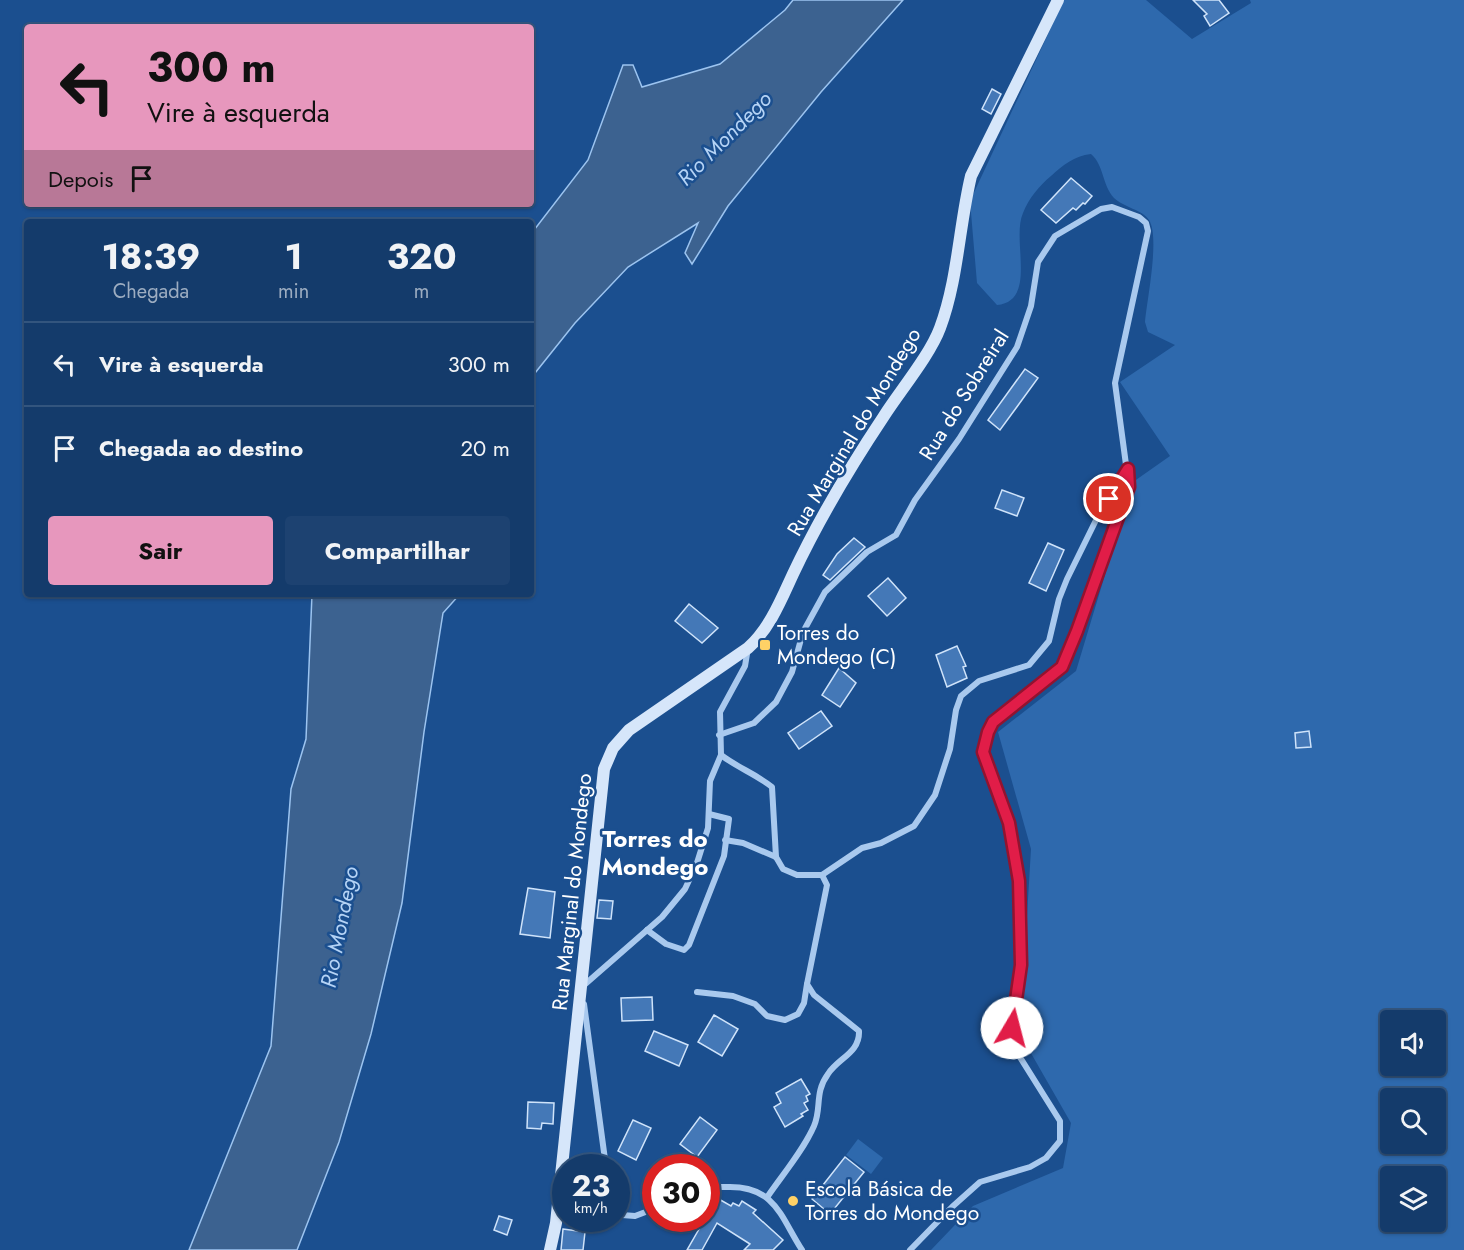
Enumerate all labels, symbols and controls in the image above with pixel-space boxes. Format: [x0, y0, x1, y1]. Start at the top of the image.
text: 300 m [147, 37, 276, 98]
icon: left [48, 48, 126, 126]
water label: Rio Mondego [669, 83, 779, 193]
text: Vire à esquerda [147, 93, 330, 132]
icon: arrive [125, 162, 158, 195]
text: Depois [48, 163, 113, 195]
text: 18:39 [101, 230, 200, 282]
text: 1 [284, 230, 303, 282]
text: 320 [387, 230, 457, 282]
text: Chegada [113, 277, 189, 306]
text: min [278, 277, 309, 306]
text: m [414, 277, 429, 306]
street label: Rua Marginal do Mondego [780, 322, 928, 542]
street label: Rua do Sobreiral [912, 324, 1016, 466]
icon: left [48, 348, 81, 381]
text: Vire à esquerda [99, 348, 264, 380]
text: 300 m [448, 348, 510, 380]
icon: arrive [48, 432, 81, 465]
text: Chegada ao destino [99, 432, 303, 464]
text: 20 m [461, 432, 510, 464]
pin [1083, 473, 1134, 524]
icon: arrive [1092, 482, 1125, 515]
button: Sair [48, 516, 273, 585]
button: Compartilhar [285, 516, 510, 585]
place label: Torres do Mondego (C) [777, 618, 896, 672]
marker: Torres do Mondego (C) [758, 638, 772, 652]
street label: Rua Marginal do Mondego [545, 772, 599, 1012]
district label: Torres do Mondego [602, 821, 708, 884]
water label: Rio Mondego [312, 863, 366, 990]
position arrow [980, 996, 1044, 1060]
map controls [1380, 1010, 1446, 1232]
button: sound [1380, 1010, 1446, 1076]
button: search [1380, 1088, 1446, 1154]
speed limit sign: 30 [642, 1154, 720, 1232]
text: 23 [572, 1164, 610, 1207]
button: layers [1380, 1166, 1446, 1232]
place label: Escola Básica de Torres do Mondego [805, 1174, 979, 1228]
marker: Escola Básica de Torres do Mondego [786, 1194, 800, 1208]
text: km/h [574, 1197, 608, 1219]

